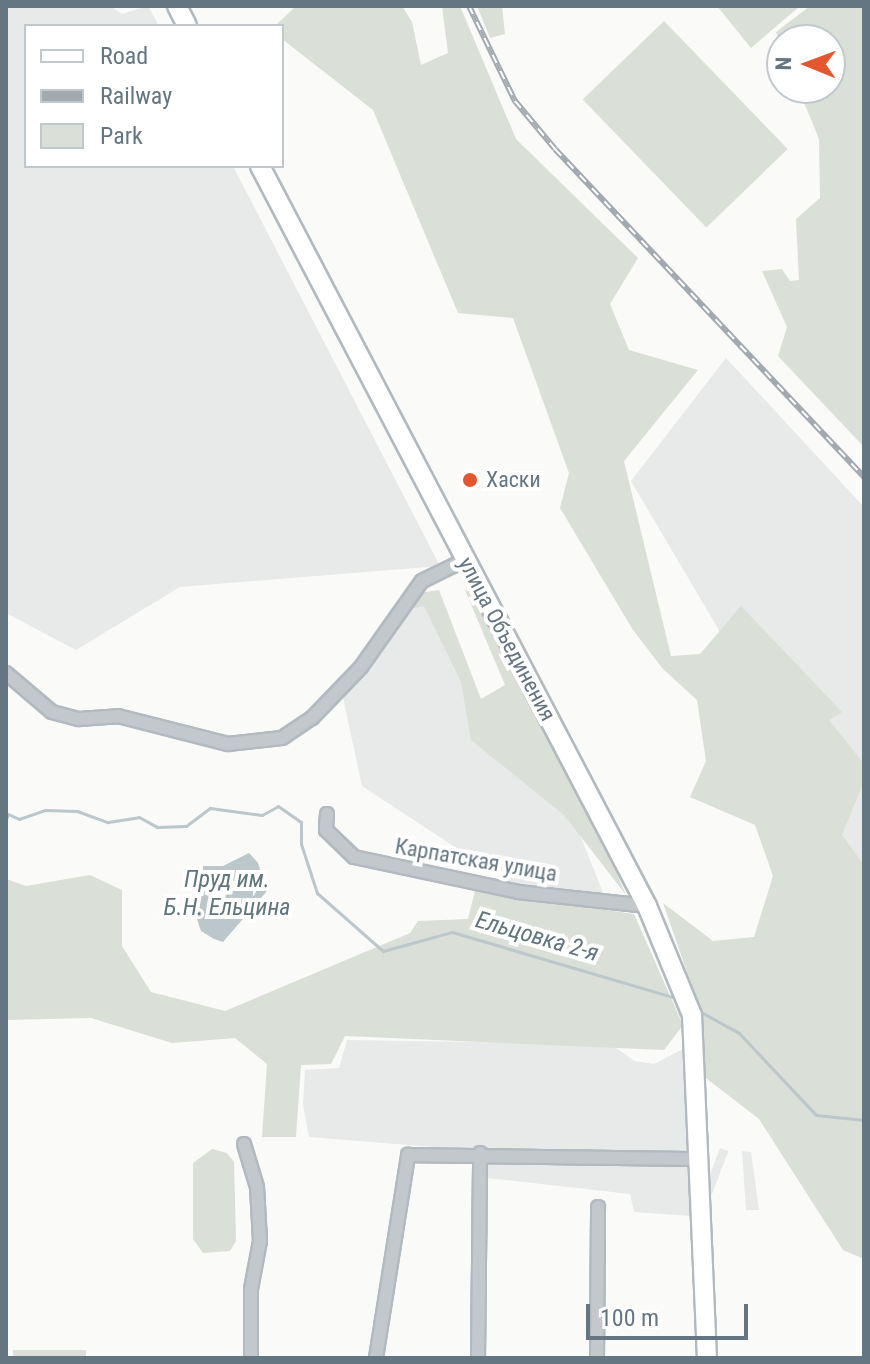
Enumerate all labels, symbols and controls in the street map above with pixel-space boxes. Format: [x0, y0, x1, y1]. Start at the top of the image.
legend [24, 24, 284, 168]
north arrow [766, 24, 846, 104]
text: Road [100, 42, 148, 70]
text: N [771, 57, 796, 71]
text: Railway [100, 82, 172, 110]
text: Park [100, 122, 143, 150]
place label: Хаски [486, 467, 541, 493]
marker: Хаски [461, 471, 479, 489]
street label: улица Объединения [453, 553, 561, 725]
street label: Карпатская улица [393, 833, 559, 887]
water label: Пруд им. Б.Н. Ельцина [164, 866, 290, 922]
water label: Ельцовка 2-я [472, 906, 602, 968]
scale bar [590, 1288, 752, 1338]
text: 100 m [600, 1304, 659, 1332]

